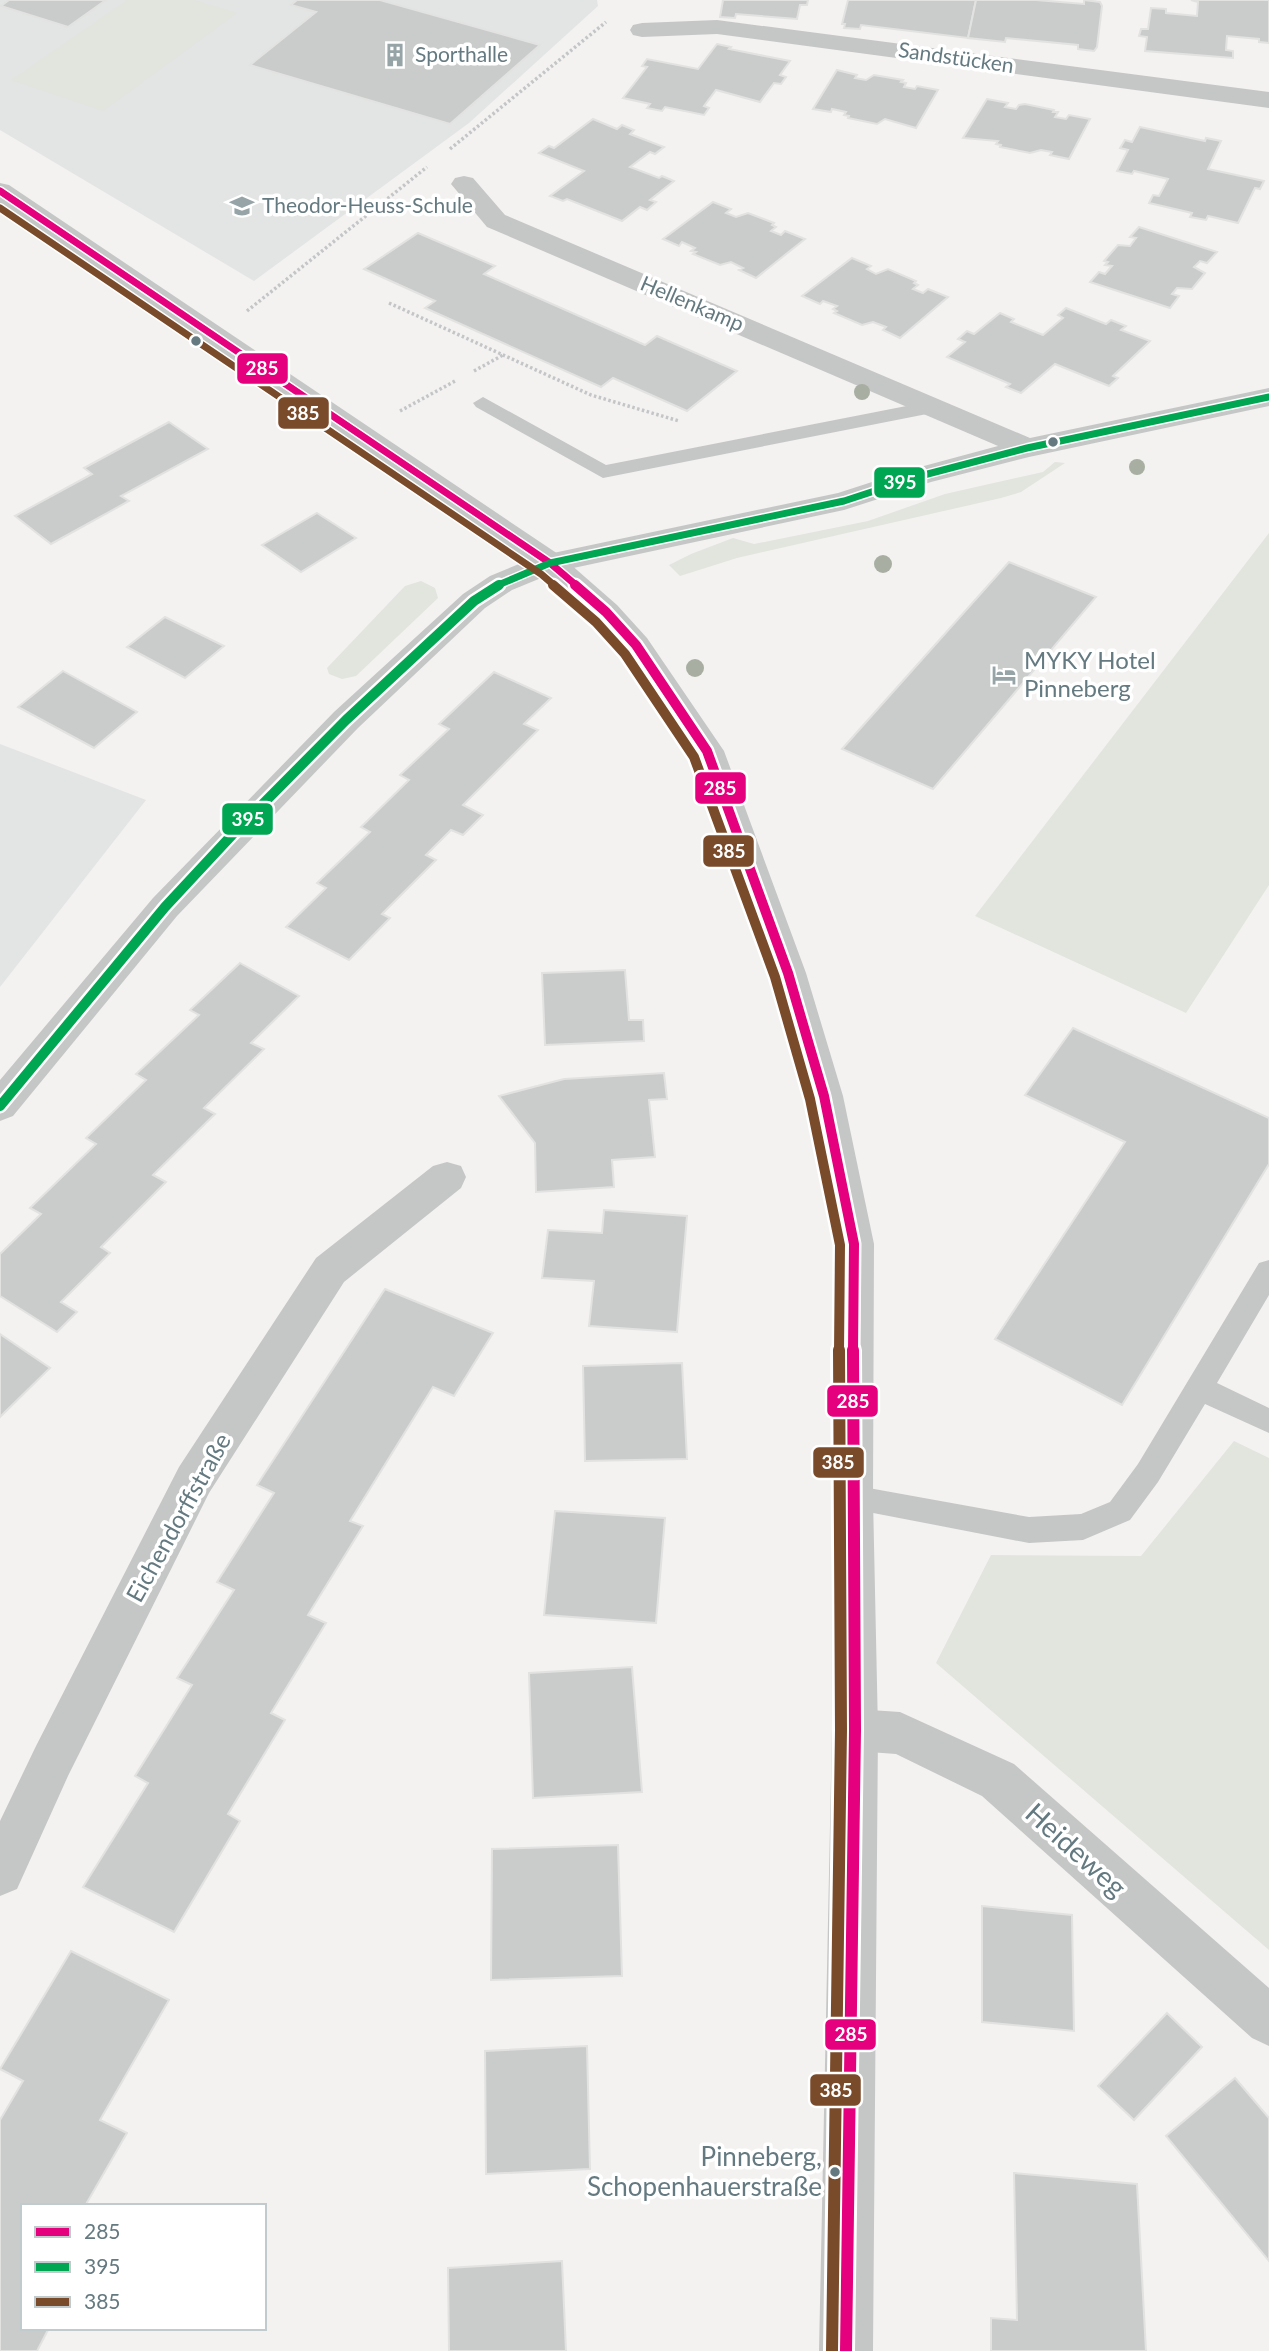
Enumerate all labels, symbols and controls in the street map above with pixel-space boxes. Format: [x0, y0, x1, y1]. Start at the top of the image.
street label: Sandstücken [897, 36, 1016, 77]
building icon: Sporthalle [381, 41, 409, 69]
place label: Sporthalle [415, 41, 508, 66]
school or university icon: Theodor-Heuss-Schule [228, 192, 256, 220]
place label: Theodor-Heuss-Schule [262, 192, 473, 217]
street label: Hellenkamp [637, 270, 748, 336]
unlabelled marker [189, 334, 203, 348]
line badge: 285 [236, 352, 289, 385]
text: 285 [245, 356, 279, 379]
line badge: 385 [277, 396, 330, 430]
text: 385 [286, 401, 320, 424]
unlabelled marker [1046, 435, 1060, 449]
line badge: 395 [873, 466, 926, 499]
text: 395 [883, 470, 917, 493]
place label: MYKY Hotel Pinneberg [1024, 645, 1156, 702]
hotel icon: MYKY Hotel Pinneberg [990, 661, 1018, 689]
line badge: 285 [694, 771, 747, 805]
text: 285 [703, 776, 737, 799]
line badge: 395 [221, 802, 274, 836]
text: 395 [231, 807, 265, 830]
line badge: 385 [702, 834, 755, 868]
text: 385 [712, 839, 746, 862]
line badge: 285 [826, 1384, 879, 1418]
text: 285 [836, 1389, 870, 1412]
street label: Eichendorffstraße [119, 1428, 236, 1607]
line badge: 385 [812, 1446, 865, 1479]
text: 385 [821, 1450, 855, 1473]
street label: Heideweg [1019, 1795, 1134, 1903]
line badge: 285 [824, 2018, 877, 2051]
text: 285 [834, 2022, 868, 2045]
line badge: 385 [809, 2073, 862, 2107]
text: 385 [819, 2078, 853, 2101]
place label: Pinneberg, Schopenhauerstraße [587, 2140, 822, 2202]
marker: Pinneberg, Schopenhauerstraße [828, 2165, 842, 2179]
legend [21, 2204, 266, 2330]
text: 285 [84, 2218, 121, 2243]
text: 395 [84, 2253, 121, 2278]
text: 385 [84, 2288, 121, 2313]

